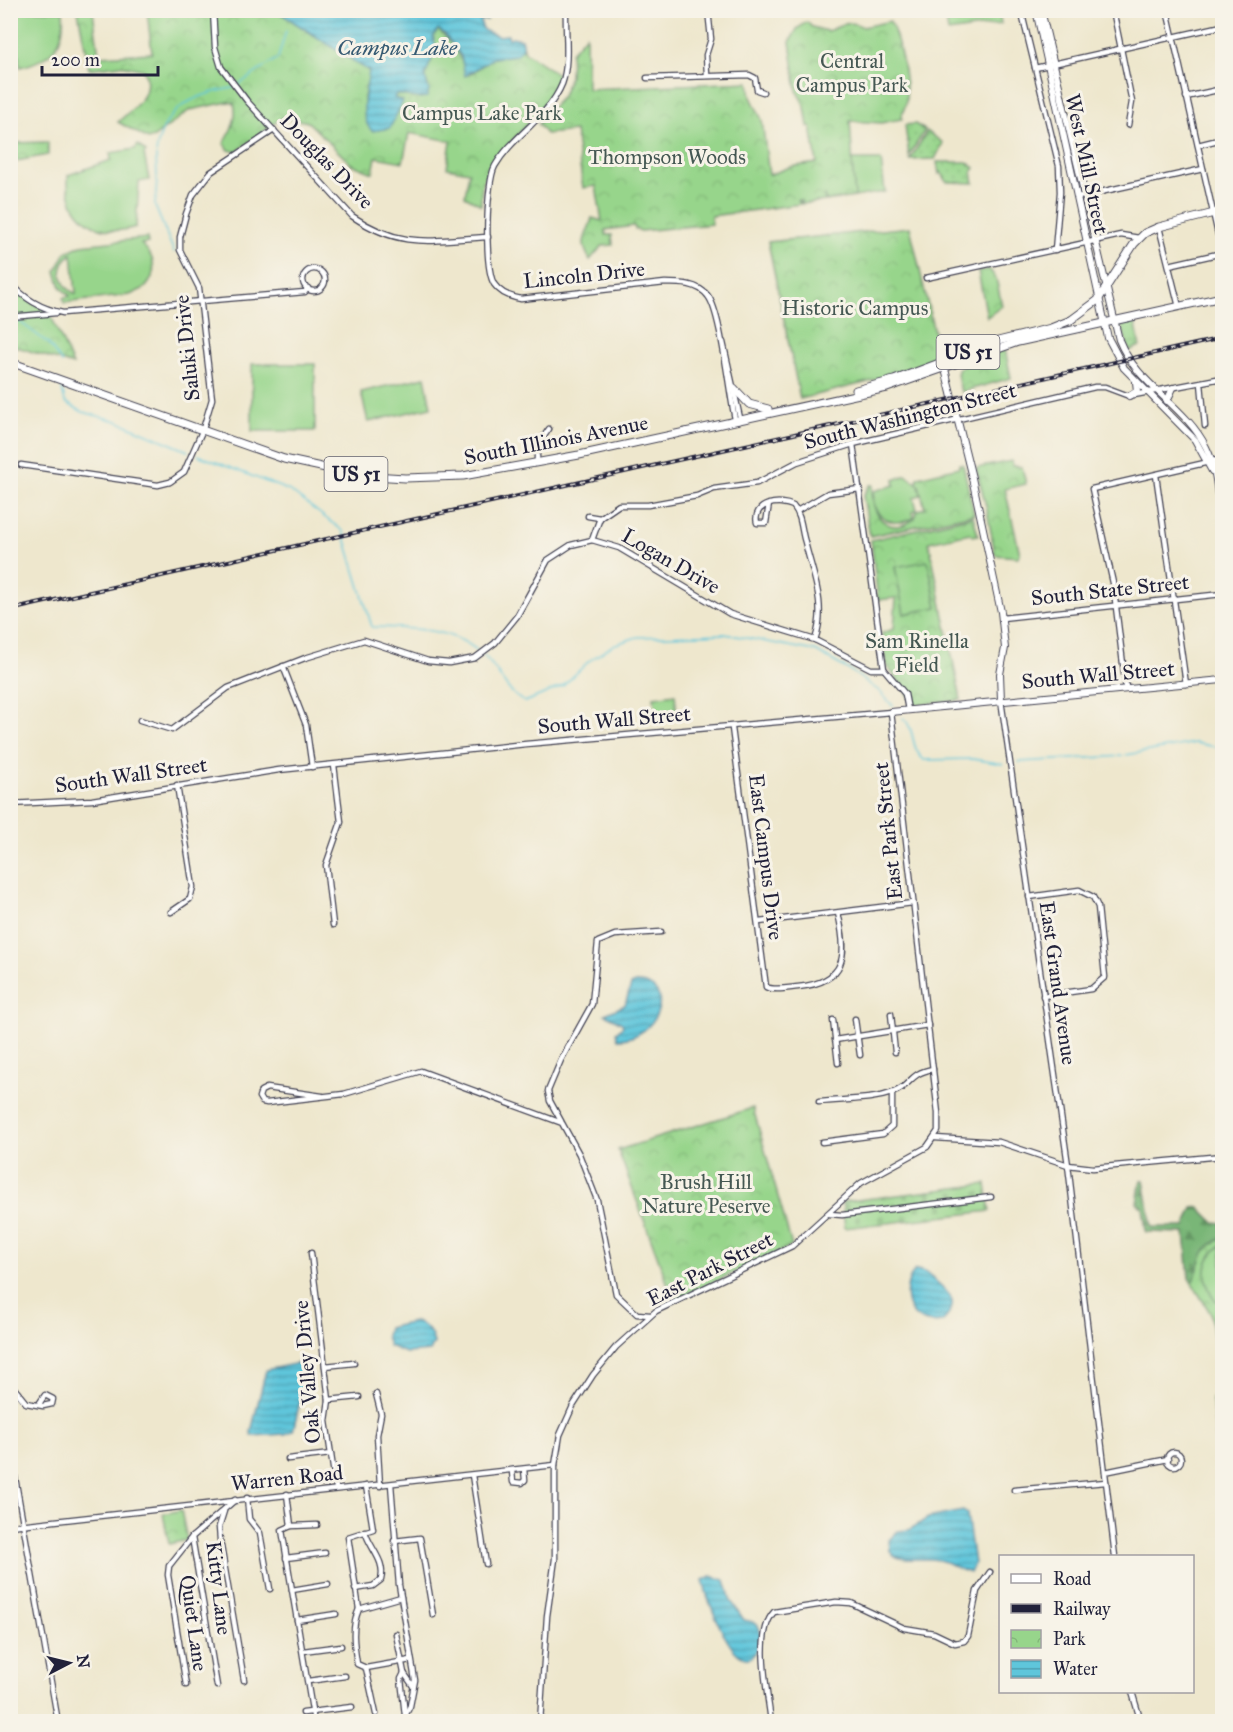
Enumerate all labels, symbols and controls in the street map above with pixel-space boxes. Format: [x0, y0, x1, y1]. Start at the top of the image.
water label: Campus Lake [337, 34, 458, 61]
scale bar [42, 39, 158, 77]
park label: Central Campus Park [796, 48, 909, 98]
text: 200 m [51, 49, 100, 71]
street label: West Mill Street [1059, 91, 1115, 237]
park label: Campus Lake Park [402, 100, 562, 126]
street label: Douglas Drive [275, 108, 379, 215]
park label: Thompson Woods [588, 144, 746, 170]
street label: Lincoln Drive [522, 256, 646, 294]
street label: Saluki Drive [168, 294, 205, 402]
park label: Historic Campus [782, 295, 928, 321]
road number: US 51 [936, 335, 1000, 369]
street label: South Washington Street [801, 377, 1019, 455]
street label: South Illinois Avenue [462, 409, 650, 471]
road number: US 51 [324, 457, 388, 491]
street label: Logan Drive [617, 522, 725, 600]
street label: South State Street [1030, 569, 1191, 611]
park label: Sam Rinella Field [865, 628, 969, 678]
street label: South Wall Street [1020, 655, 1176, 695]
street label: South Wall Street [536, 700, 692, 740]
street label: South Wall Street [53, 751, 209, 799]
street label: East Park Street [868, 760, 908, 901]
street label: East Campus Drive [743, 773, 789, 942]
street label: East Grand Avenue [1034, 899, 1082, 1067]
park label: Brush Hill Nature Peserve [641, 1169, 771, 1219]
street label: East Park Street [643, 1226, 778, 1312]
street label: Oak Valley Drive [288, 1299, 326, 1445]
street label: Warren Road [230, 1459, 345, 1497]
street label: Kitty Lane [200, 1540, 238, 1637]
legend [999, 1555, 1194, 1693]
text: Road [1053, 1568, 1091, 1590]
street label: Quiet Lane [174, 1573, 214, 1673]
text: Railway [1053, 1598, 1111, 1620]
text: Park [1053, 1628, 1086, 1650]
north arrow [39, 1633, 99, 1693]
text: N [73, 1653, 94, 1670]
text: Water [1053, 1658, 1098, 1680]

